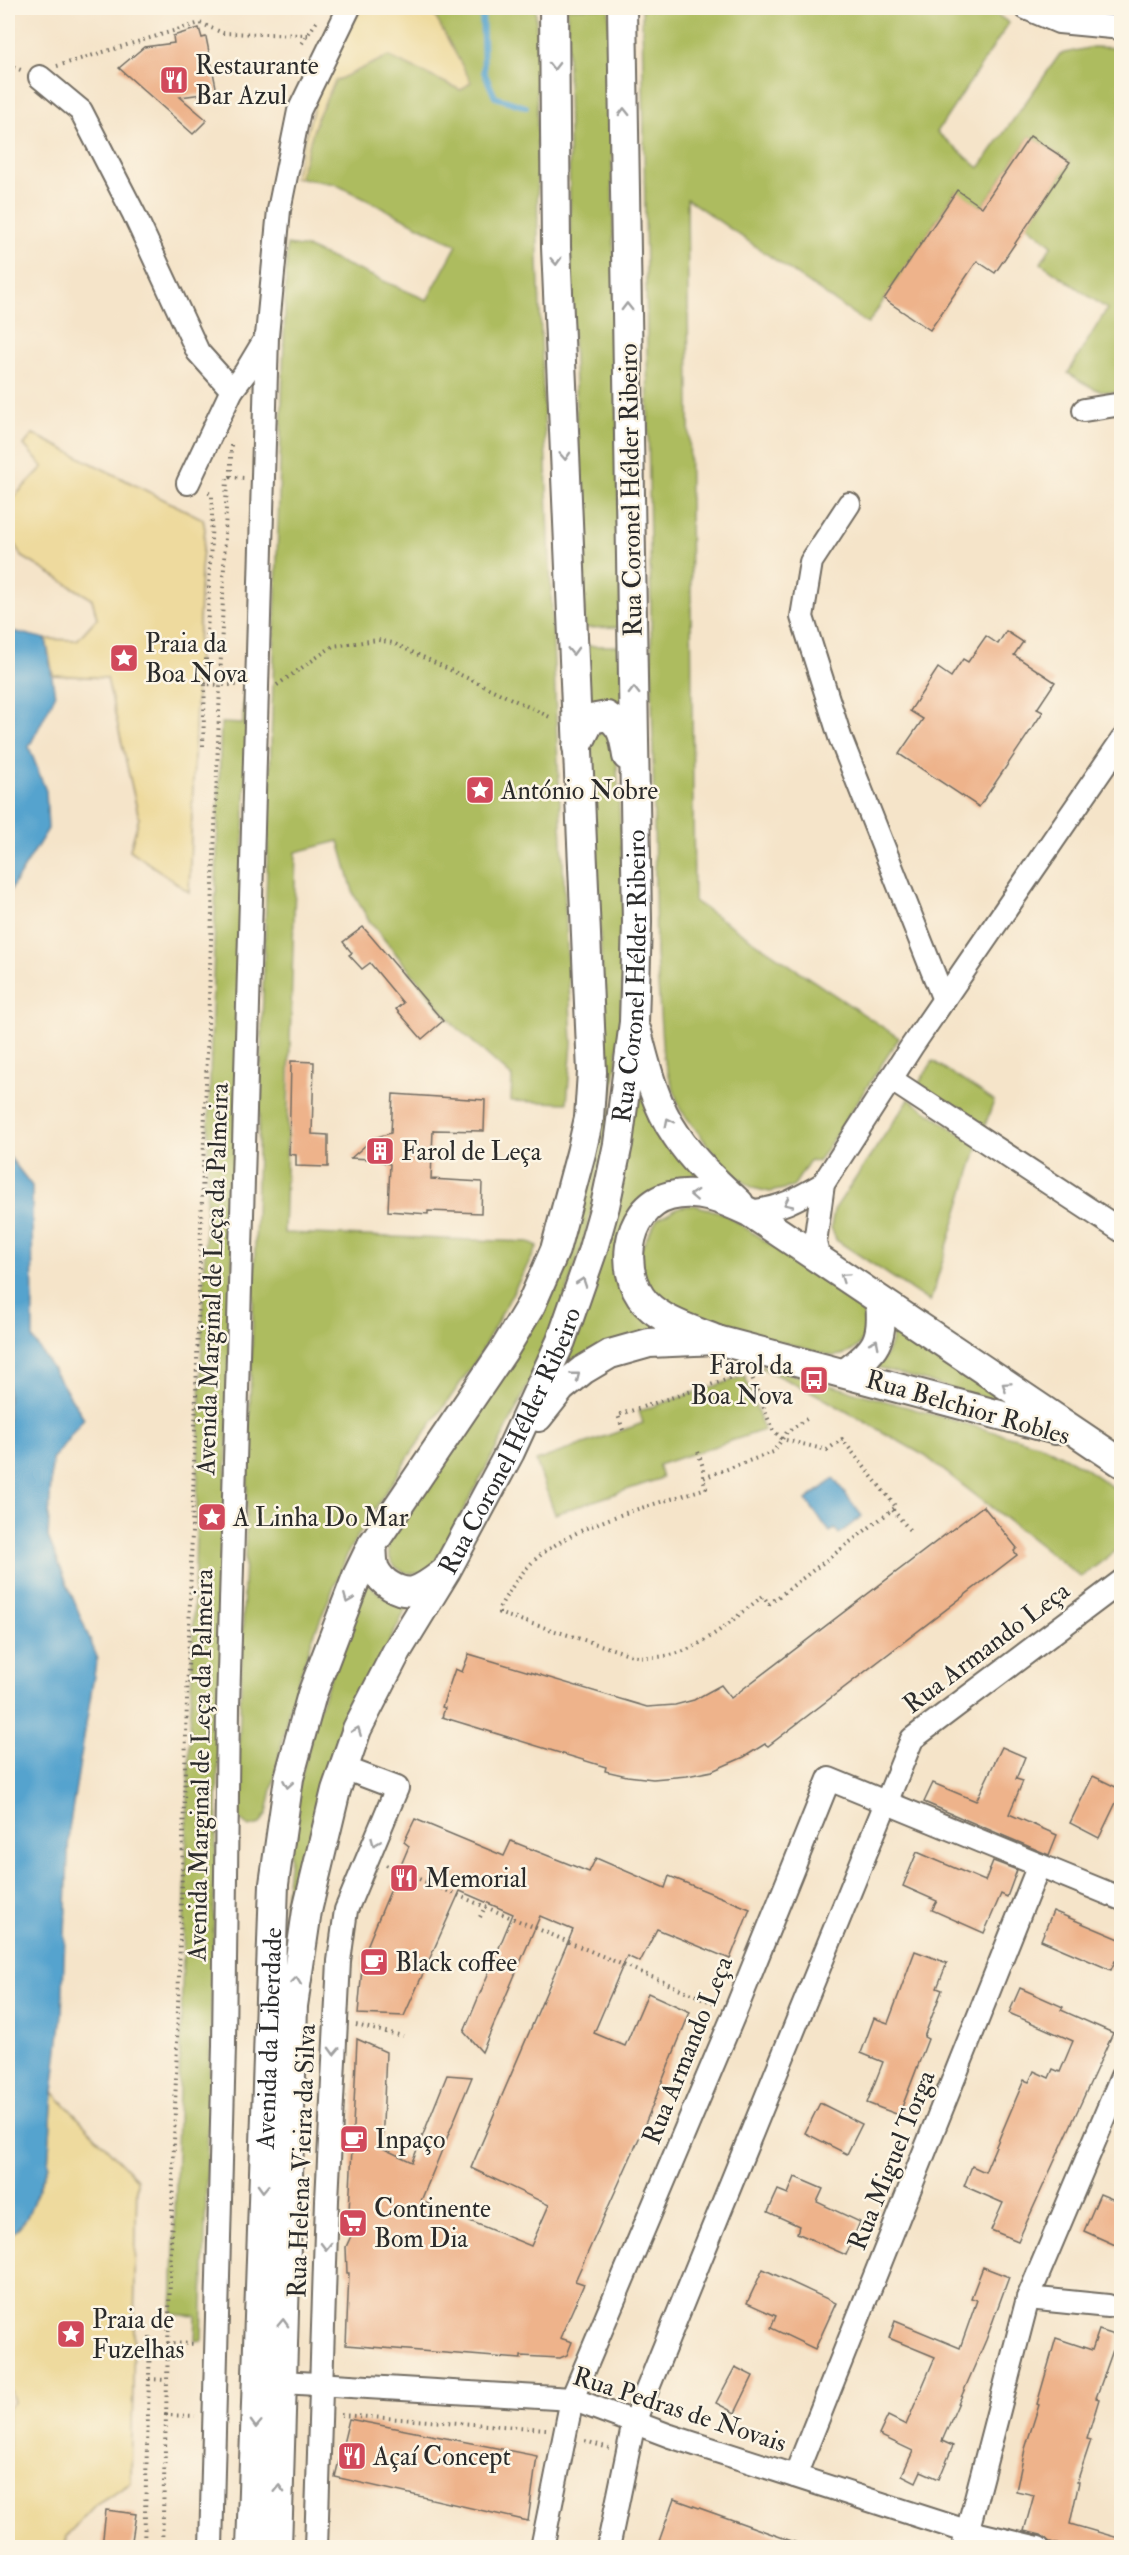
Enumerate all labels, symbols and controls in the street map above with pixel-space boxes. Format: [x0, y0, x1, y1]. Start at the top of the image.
place label: Restaurante Bar Azul [195, 50, 319, 112]
one-way arrow [548, 61, 560, 70]
restaurant icon: Restaurante Bar Azul [158, 64, 190, 96]
one-way arrow [617, 108, 630, 117]
one-way arrow [550, 256, 563, 265]
one-way arrow [621, 303, 633, 312]
street label: Rua Coronel Hélder Ribeiro [612, 343, 650, 637]
one-way arrow [558, 451, 571, 460]
place label: Praia da Boa Nova [145, 628, 248, 690]
place icon: Praia da Boa Nova [108, 642, 140, 674]
one-way arrow [567, 646, 580, 655]
one-way arrow [628, 686, 640, 695]
place icon: António Nobre [464, 774, 496, 806]
place label: António Nobre [500, 775, 658, 807]
street label: Rua Coronel Hélder Ribeiro [606, 829, 654, 1125]
street label: Avenida Marginal de Leça da Palmeira [190, 1082, 236, 1477]
one-way arrow [665, 1118, 676, 1128]
building icon: Farol de Leça [364, 1135, 396, 1167]
place label: Farol de Leça [401, 1136, 542, 1168]
one-way arrow [689, 1189, 698, 1202]
one-way arrow [783, 1196, 794, 1208]
one-way arrow [840, 1273, 851, 1284]
one-way arrow [574, 1277, 587, 1288]
street label: Rua Coronel Hélder Ribeiro [432, 1303, 589, 1580]
one-way arrow [868, 1339, 879, 1349]
place label: Farol da Boa Nova [691, 1350, 793, 1412]
bus stop icon: Farol da Boa Nova [798, 1364, 830, 1396]
street label: Rua Belchior Robles [862, 1364, 1074, 1452]
one-way arrow [569, 1373, 580, 1384]
one-way arrow [1002, 1382, 1013, 1393]
place icon: A Linha Do Mar [196, 1501, 228, 1533]
place label: A Linha Do Mar [232, 1502, 409, 1534]
street label: Avenida Marginal de Leça da Palmeira [182, 1568, 220, 1963]
street label: Rua Armando Leça [897, 1575, 1076, 1721]
one-way arrow [343, 1592, 355, 1603]
one-way arrow [350, 1727, 362, 1738]
one-way arrow [283, 1779, 295, 1788]
one-way arrow [370, 1836, 382, 1847]
restaurant icon: Memorial [388, 1862, 420, 1894]
place label: Memorial [425, 1863, 527, 1895]
street label: Avenida da Liberdade [250, 1927, 289, 2151]
cafe icon: Black coffee [358, 1946, 390, 1978]
place label: Black coffee [395, 1947, 517, 1979]
street label: Rua Armando Leça [636, 1951, 740, 2149]
one-way arrow [289, 1977, 302, 1986]
street label: Rua Helena Vieira da Silva [281, 2023, 323, 2299]
one-way arrow [327, 2047, 340, 2056]
street label: Rua Miguel Torga [841, 2066, 943, 2255]
cafe icon: Inpaço [338, 2123, 370, 2155]
place label: Inpaço [375, 2124, 446, 2157]
one-way arrow [257, 2183, 270, 2192]
place label: Continente Bom Dia [374, 2193, 491, 2255]
supermarket icon: Continente Bom Dia [337, 2207, 369, 2239]
one-way arrow [320, 2242, 332, 2251]
place label: Praia de Fuzelhas [92, 2304, 185, 2366]
place icon: Praia de Fuzelhas [55, 2318, 87, 2350]
one-way arrow [277, 2318, 290, 2327]
street label: Rua Pedras de Novais [569, 2360, 791, 2460]
one-way arrow [250, 2420, 262, 2429]
restaurant icon: Açaí Concept [336, 2440, 368, 2472]
place label: Açaí Concept [372, 2441, 511, 2474]
one-way arrow [272, 2485, 285, 2494]

